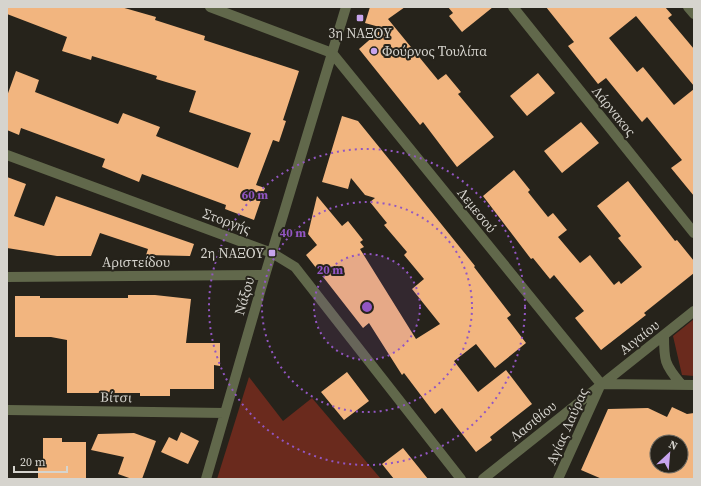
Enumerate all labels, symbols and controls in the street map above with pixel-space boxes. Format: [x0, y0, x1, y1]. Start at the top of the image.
marker: 3η ΝΑΞΟΥ [355, 13, 365, 23]
place label: 3η ΝΑΞΟΥ [328, 23, 392, 43]
place label: Φούρνος Τουλίπα [382, 41, 487, 61]
marker: Φούρνος Τουλίπα [369, 46, 379, 56]
street label: Λάρνακος [587, 81, 641, 141]
street label: Λεμεσού [453, 183, 501, 237]
text: 60 m [242, 187, 268, 203]
street label: Στοργής [200, 203, 254, 239]
text: 40 m [280, 225, 306, 241]
place label: 2η ΝΑΞΟΥ [200, 243, 264, 263]
marker: 2η ΝΑΞΟΥ [267, 248, 277, 258]
street label: Αριστείδου [102, 252, 170, 272]
text: 20 m [317, 262, 343, 278]
street label: Νάξου [229, 275, 259, 317]
centre of rings [360, 300, 374, 314]
street label: Αιγαίου [615, 315, 663, 359]
street label: Αγίας Λαύρας [541, 384, 593, 468]
street label: Βίτσι [100, 387, 132, 407]
street label: Λασιθίου [505, 396, 561, 446]
north arrow [649, 434, 689, 474]
text: N [666, 437, 680, 454]
scale bar [14, 448, 67, 474]
text: 20 m [20, 454, 46, 470]

